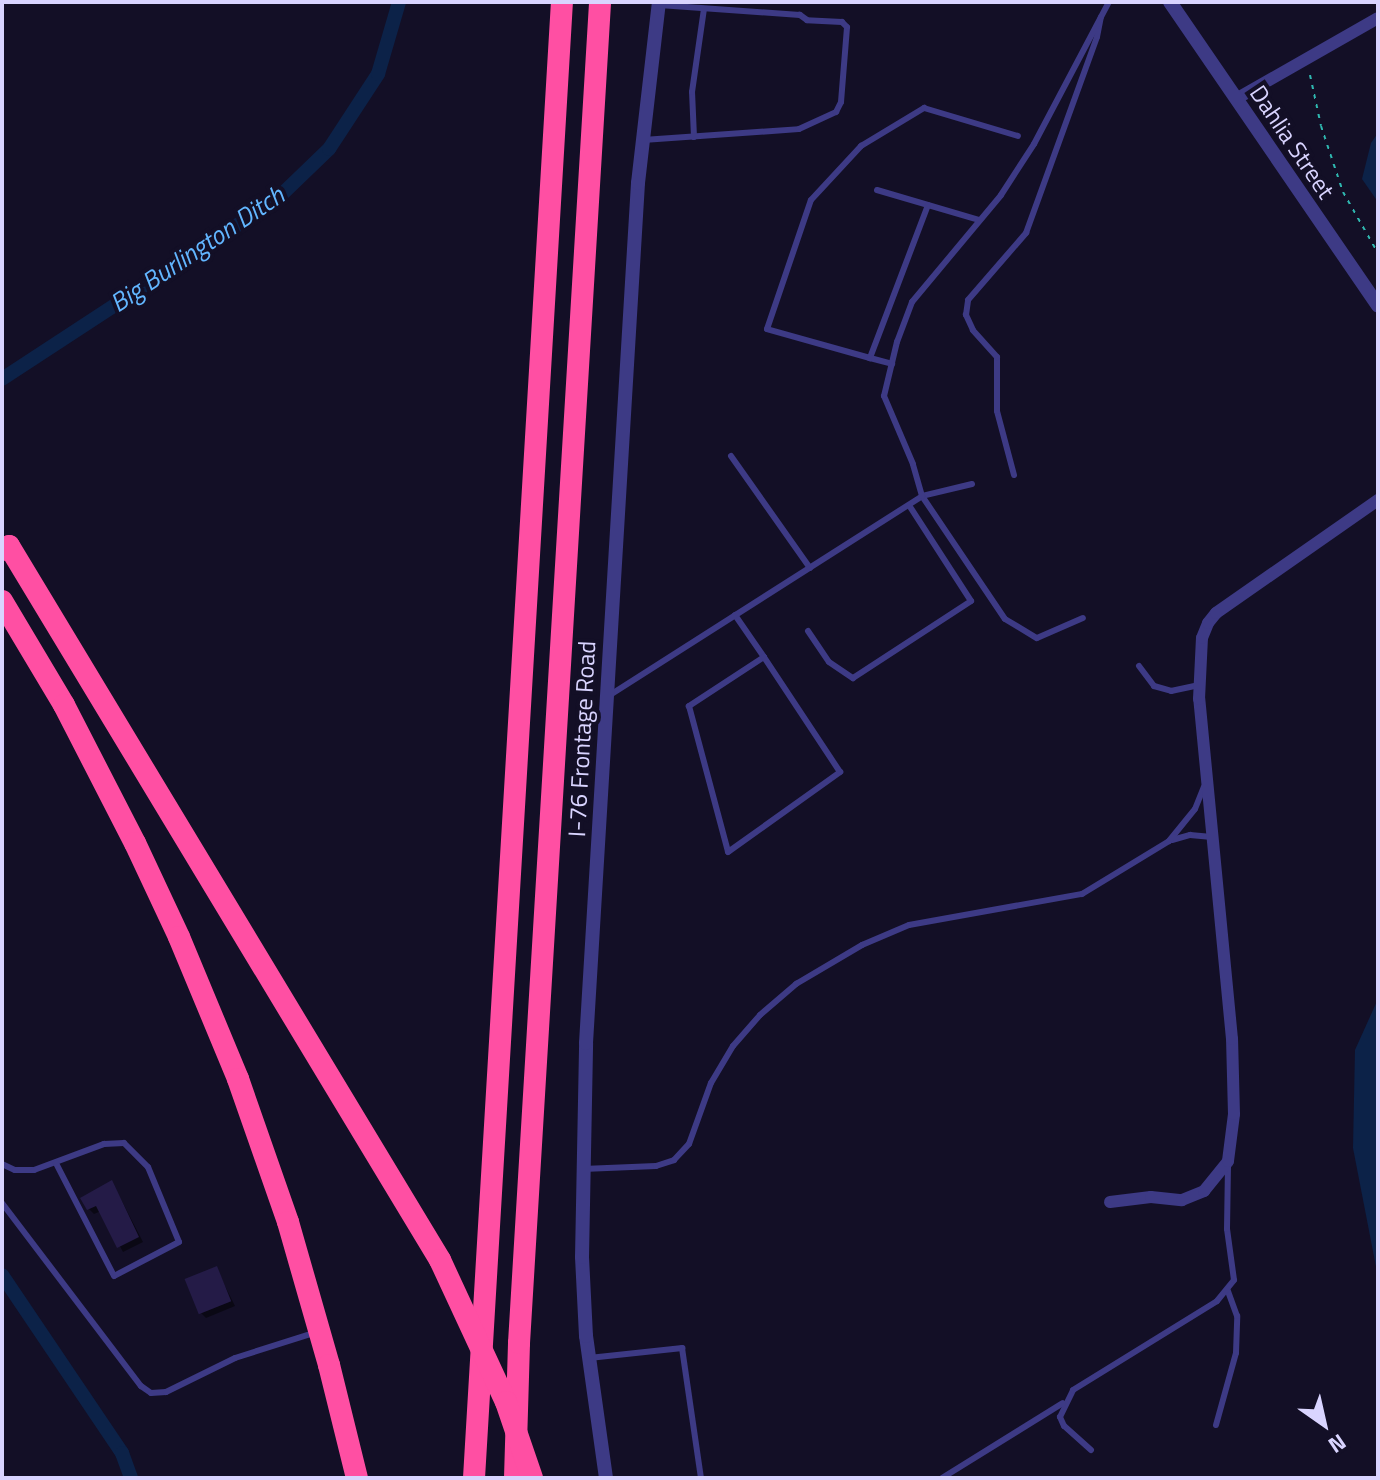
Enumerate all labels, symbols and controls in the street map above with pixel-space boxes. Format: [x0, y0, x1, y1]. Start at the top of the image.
street label: Dahlia Street [1244, 80, 1340, 204]
water label: Big Burlington Ditch [104, 179, 290, 319]
street label: I-76 Frontage Road [562, 640, 602, 838]
north arrow [1284, 1384, 1364, 1464]
text: N [1322, 1426, 1353, 1462]

